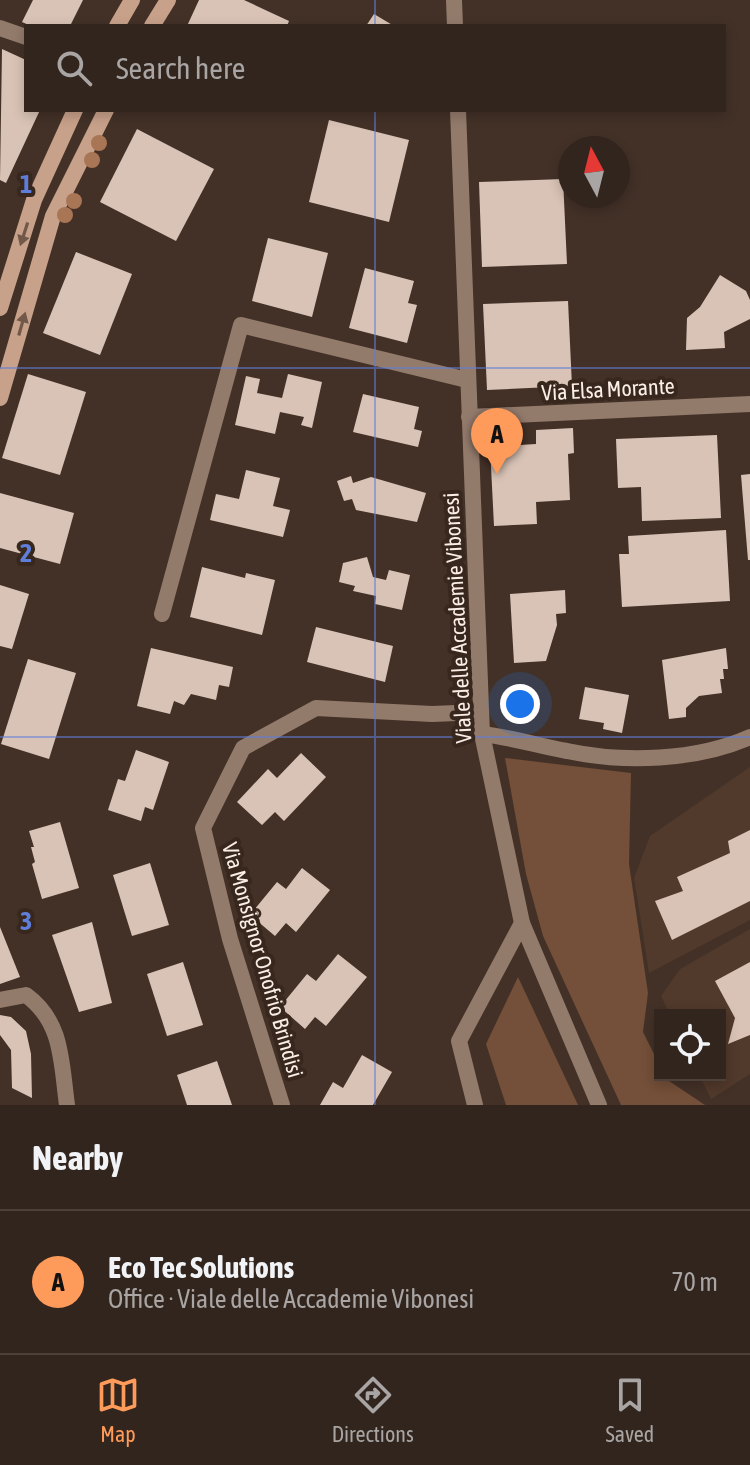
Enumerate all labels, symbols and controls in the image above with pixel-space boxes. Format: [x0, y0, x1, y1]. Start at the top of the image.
search box [24, 24, 726, 112]
icon: search [52, 46, 96, 90]
text: Search here [116, 51, 245, 85]
north arrow [558, 136, 630, 208]
text: 1 [20, 169, 32, 199]
one-way arrow [17, 222, 29, 246]
one-way arrow [16, 311, 29, 335]
street label: Via Elsa Morante [541, 373, 675, 405]
pin: A [471, 408, 523, 474]
street label: Viale delle Accademie Vibonesi [437, 492, 477, 744]
text: 2 [20, 538, 32, 568]
your location [500, 684, 540, 724]
street label: Via Monsignor Onofrio Brindisi [217, 839, 309, 1081]
text: 3 [20, 906, 32, 936]
map controls [654, 1009, 726, 1081]
button: locate [654, 1009, 726, 1081]
text: Nearby [32, 1138, 123, 1177]
text: Eco Tec Solutions [108, 1250, 294, 1284]
text: A [52, 1267, 64, 1297]
text: 70 m [671, 1267, 718, 1297]
text: Office · Viale delle Accademie Vibonesi [108, 1284, 474, 1314]
tab: Map [96, 1373, 140, 1447]
tab: Directions [332, 1373, 414, 1447]
tab: Saved [605, 1373, 654, 1447]

